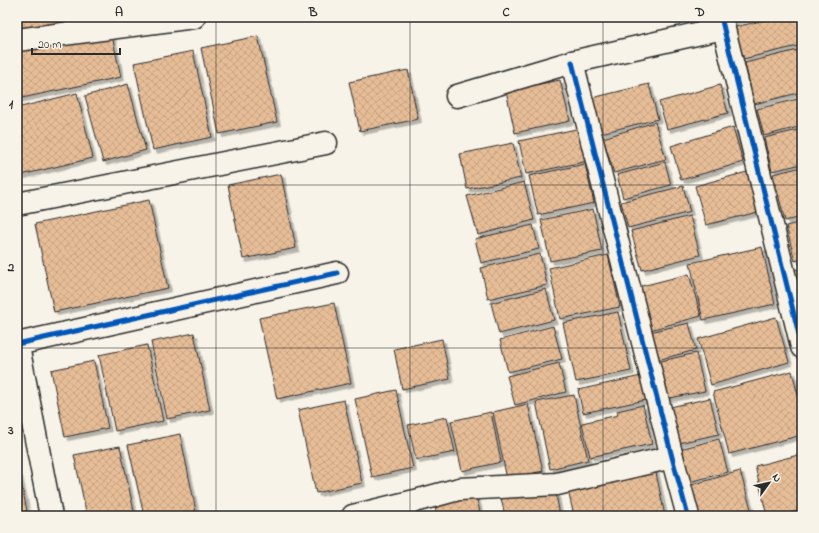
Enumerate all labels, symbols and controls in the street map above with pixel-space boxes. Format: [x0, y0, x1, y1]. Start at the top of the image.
text: A [115, 3, 123, 22]
text: B [308, 3, 318, 22]
text: C [502, 3, 510, 22]
text: D [694, 3, 705, 22]
scale bar [32, 30, 120, 56]
text: 20 m [38, 36, 61, 54]
text: 1 [9, 95, 14, 114]
text: 2 [7, 258, 15, 277]
text: 3 [7, 421, 14, 440]
north arrow [749, 463, 789, 503]
text: N [768, 471, 785, 486]

